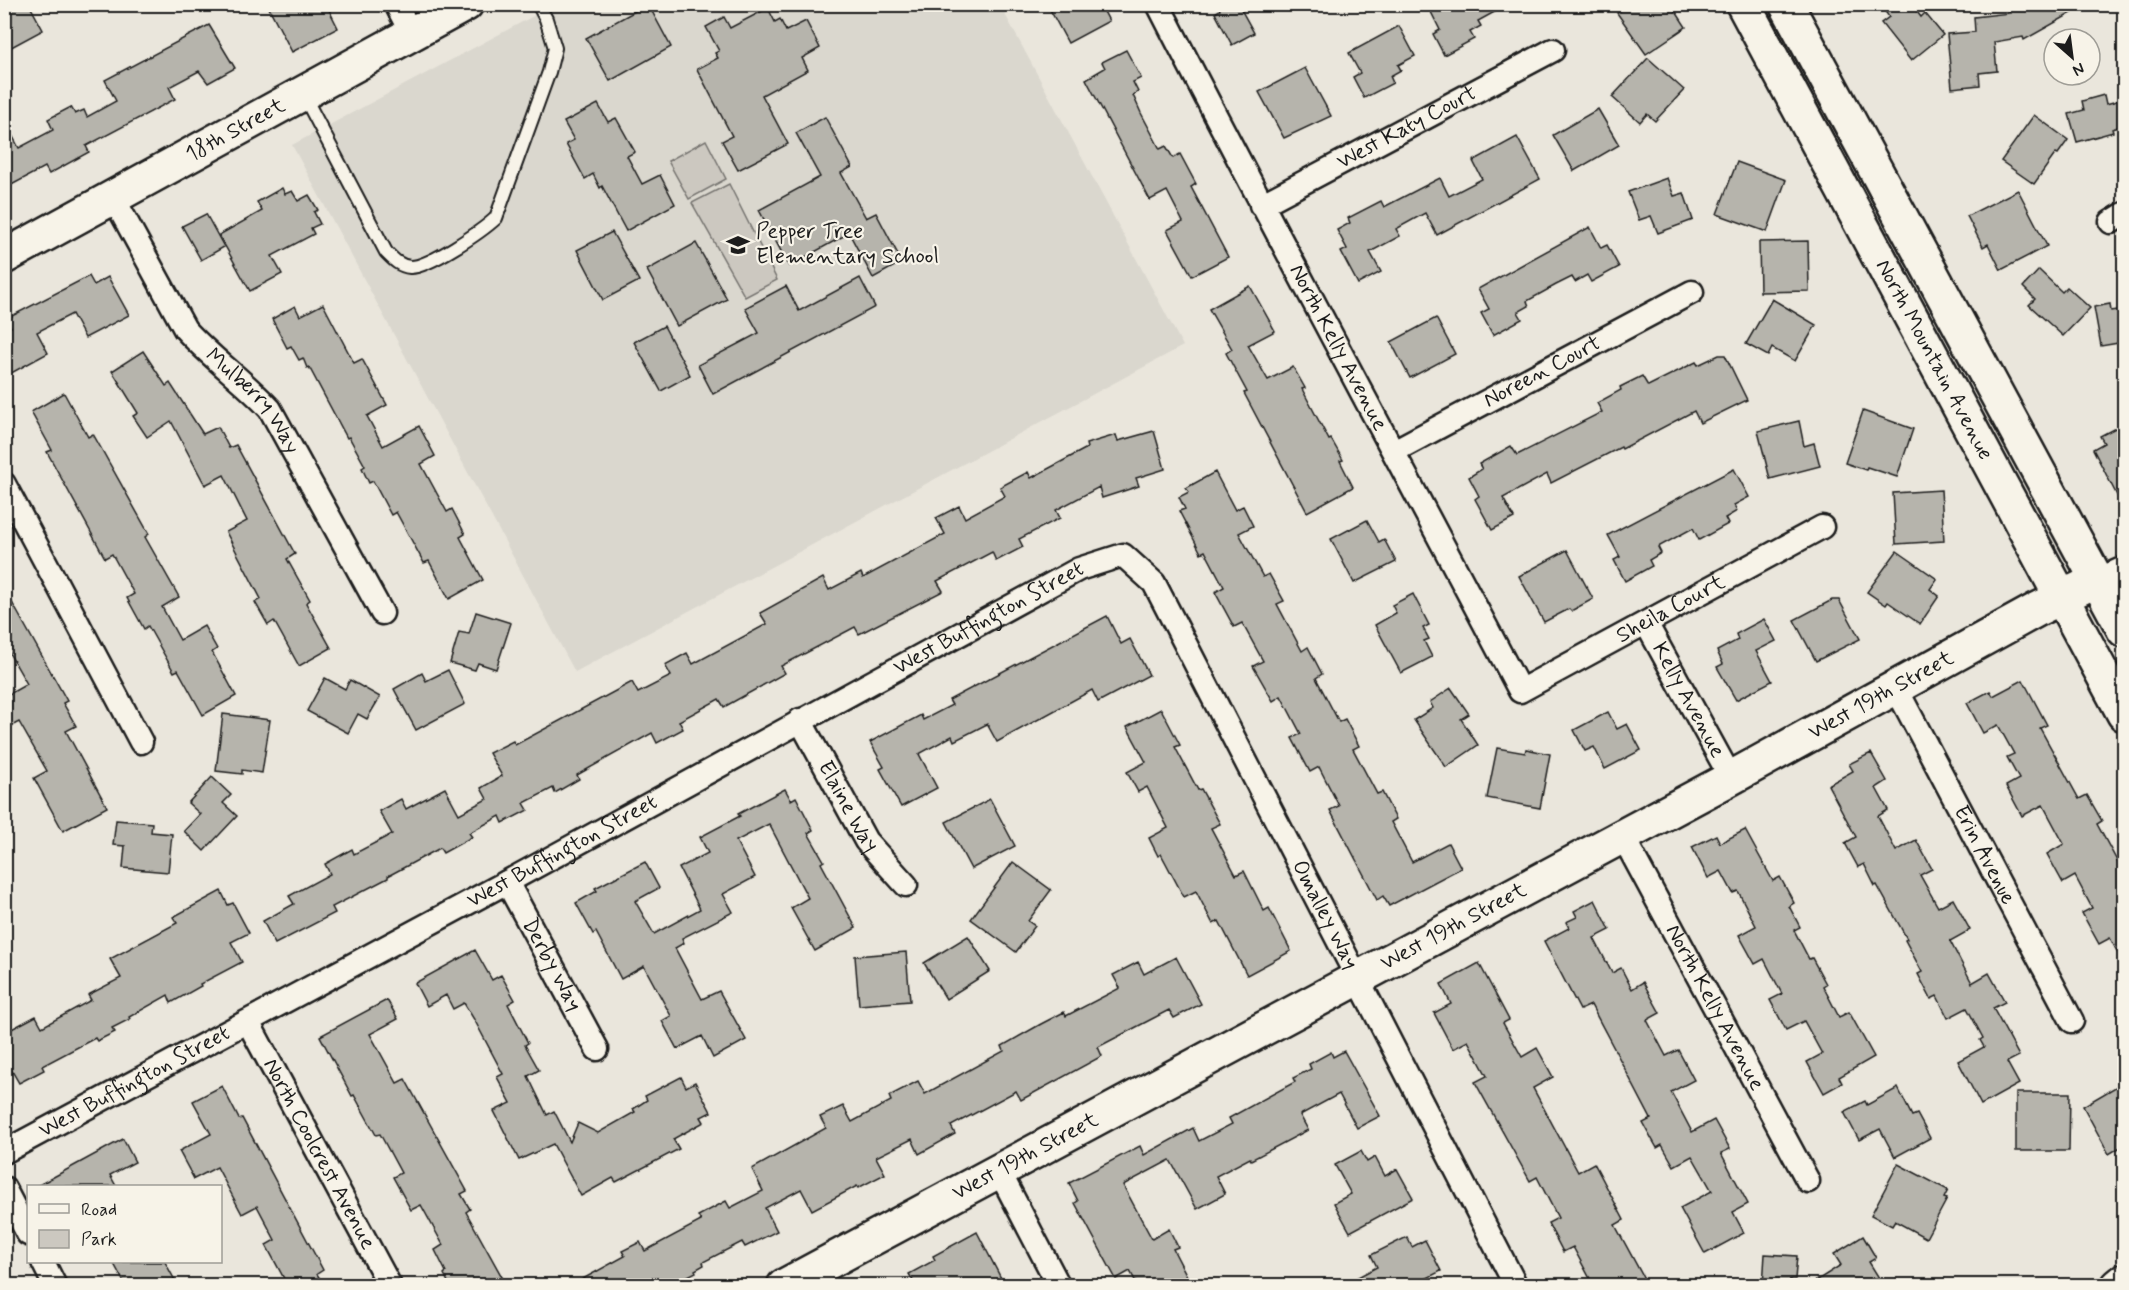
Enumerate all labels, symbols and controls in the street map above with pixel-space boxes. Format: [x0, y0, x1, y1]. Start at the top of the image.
north arrow [2042, 27, 2102, 87]
text: N [2069, 57, 2088, 81]
street label: West Katy Court [1332, 79, 1481, 176]
street label: 18th Street [181, 92, 290, 169]
place label: Pepper Tree Elementary School [756, 218, 939, 271]
school or university icon: Pepper Tree Elementary School [725, 232, 751, 258]
street label: North Mountain Avenue [1869, 255, 1999, 465]
street label: North Kelly Avenue [1282, 260, 1394, 436]
street label: Noreen Court [1479, 329, 1606, 415]
street label: Mulberry Way [199, 342, 306, 459]
street label: West Buffington Street [889, 555, 1089, 682]
street label: Sheila Court [1612, 568, 1730, 650]
street label: Kelly Avenue [1645, 637, 1731, 763]
street label: West 19th Street [1804, 644, 1959, 747]
street label: Elaine Way [811, 756, 884, 859]
street label: West Buffington Street [462, 788, 662, 915]
street label: Erin Avenue [1947, 801, 2022, 910]
street label: Omalley Way [1285, 855, 1365, 974]
street label: West 19th Street [1376, 876, 1532, 977]
street label: Derby Way [515, 913, 588, 1016]
street label: North Kelly Avenue [1659, 920, 1771, 1096]
street label: West Buffington Street [34, 1019, 235, 1145]
street label: North Coolcrest Avenue [256, 1054, 382, 1255]
street label: West 19th Street [948, 1106, 1103, 1207]
legend [27, 1185, 222, 1263]
text: Road [81, 1198, 117, 1222]
text: Park [81, 1228, 117, 1252]

